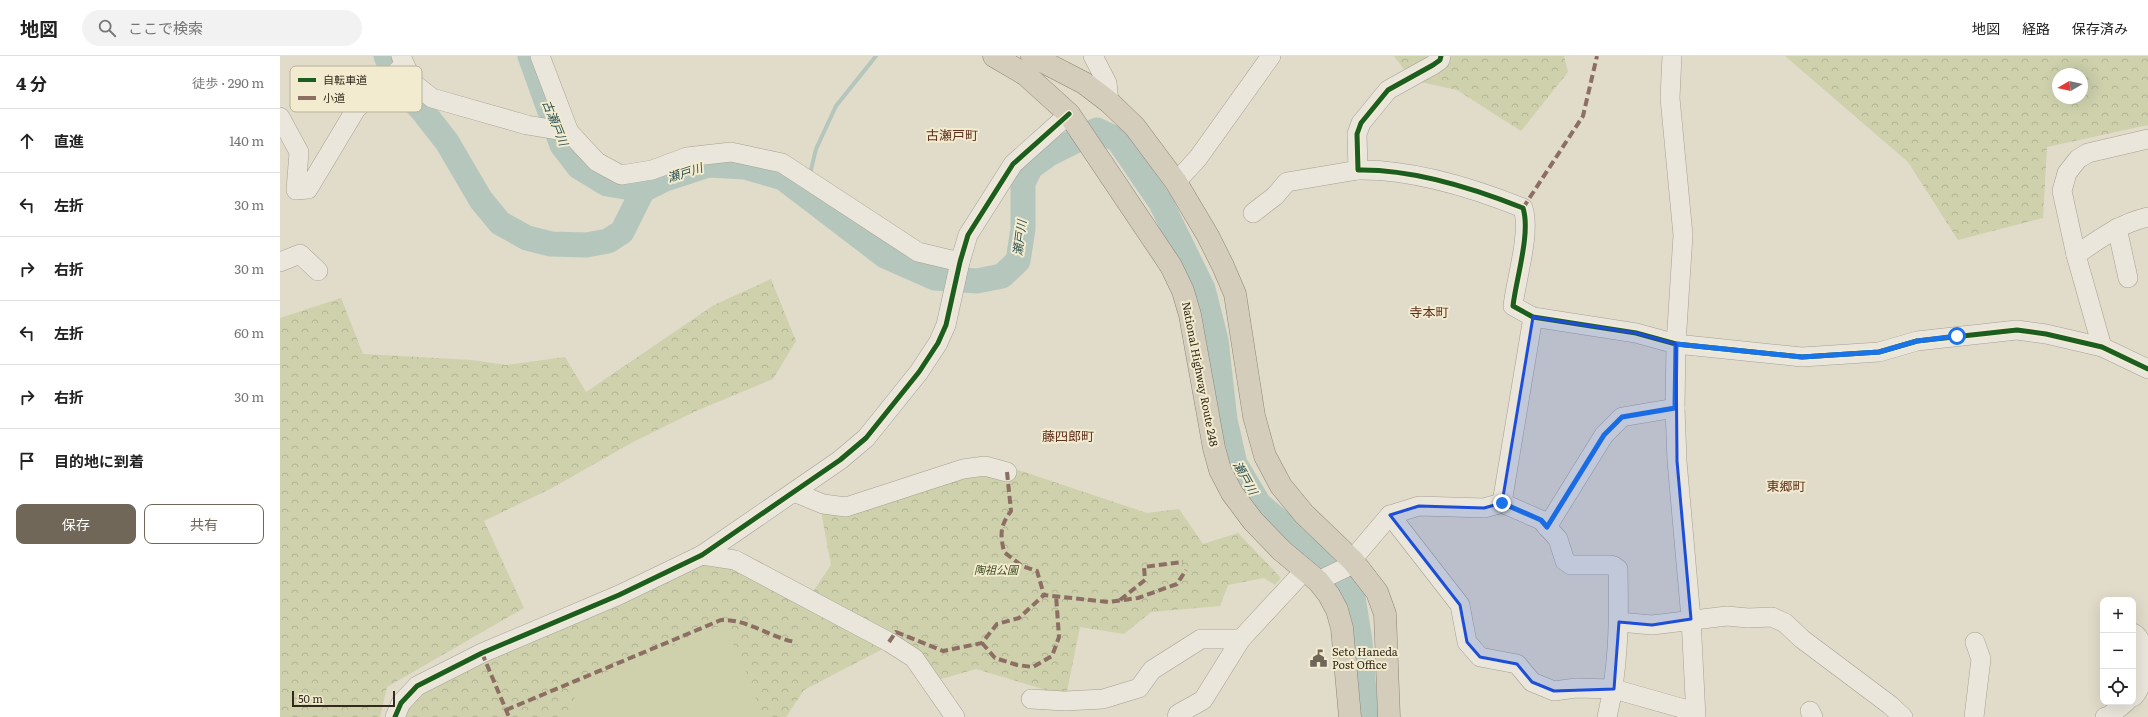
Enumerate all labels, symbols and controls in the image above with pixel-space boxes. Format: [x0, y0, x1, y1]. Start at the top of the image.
search box [82, 10, 362, 46]
text: 地図 [20, 14, 58, 42]
text: ここで検索 [128, 16, 203, 39]
icon: search [96, 17, 118, 39]
text: 地図 [1972, 18, 2000, 38]
text: 経路 [2022, 18, 2050, 38]
text: 保存済み [2072, 18, 2128, 38]
legend [290, 66, 422, 112]
north arrow [2052, 68, 2088, 104]
text: 4 分 [16, 70, 47, 95]
text: 自転車道 [323, 71, 367, 87]
text: 徒歩 · 290 m [192, 73, 264, 92]
text: 小道 [323, 89, 345, 105]
water label: 古瀬戸川 [539, 97, 574, 150]
district label: 古瀬戸町 [926, 125, 978, 144]
text: 直進 [54, 129, 84, 152]
icon: ahead [16, 130, 38, 152]
text: 140 m [229, 131, 264, 150]
water label: 瀬戸川 [665, 157, 706, 186]
text: 左折 [54, 193, 84, 216]
icon: left [16, 194, 38, 216]
text: 30 m [234, 195, 264, 214]
water label: 瀬戸川 [1008, 217, 1030, 257]
text: 右折 [54, 257, 84, 280]
icon: right [16, 258, 38, 280]
text: 30 m [234, 259, 264, 278]
street label: National Highway Route 248 [1179, 300, 1223, 448]
district label: 寺本町 [1409, 302, 1449, 321]
text: 左折 [54, 321, 84, 344]
icon: left [16, 322, 38, 344]
text: 60 m [234, 323, 264, 342]
route start [1948, 327, 1966, 345]
text: 右折 [54, 385, 84, 408]
icon: right [16, 386, 38, 408]
text: 30 m [234, 387, 264, 406]
district label: 藤四郎町 [1042, 426, 1094, 445]
text: 目的地に到着 [54, 449, 144, 472]
icon: arrive [16, 450, 38, 472]
water label: 瀬戸川 [1229, 457, 1263, 499]
district label: 東郷町 [1766, 476, 1806, 495]
route end [1493, 494, 1511, 512]
button: 保存 [16, 504, 136, 544]
button: 共有 [144, 504, 264, 544]
park label: 陶祖公園 [974, 561, 1020, 577]
map controls [2100, 597, 2136, 705]
button: + [2100, 597, 2136, 633]
button: − [2100, 633, 2136, 669]
place label: Seto Haneda Post Office [1332, 643, 1398, 672]
public building icon: Seto Haneda Post Office [1309, 648, 1329, 668]
button: locate [2100, 669, 2136, 705]
scale bar [292, 689, 395, 708]
text: 50 m [298, 690, 323, 706]

